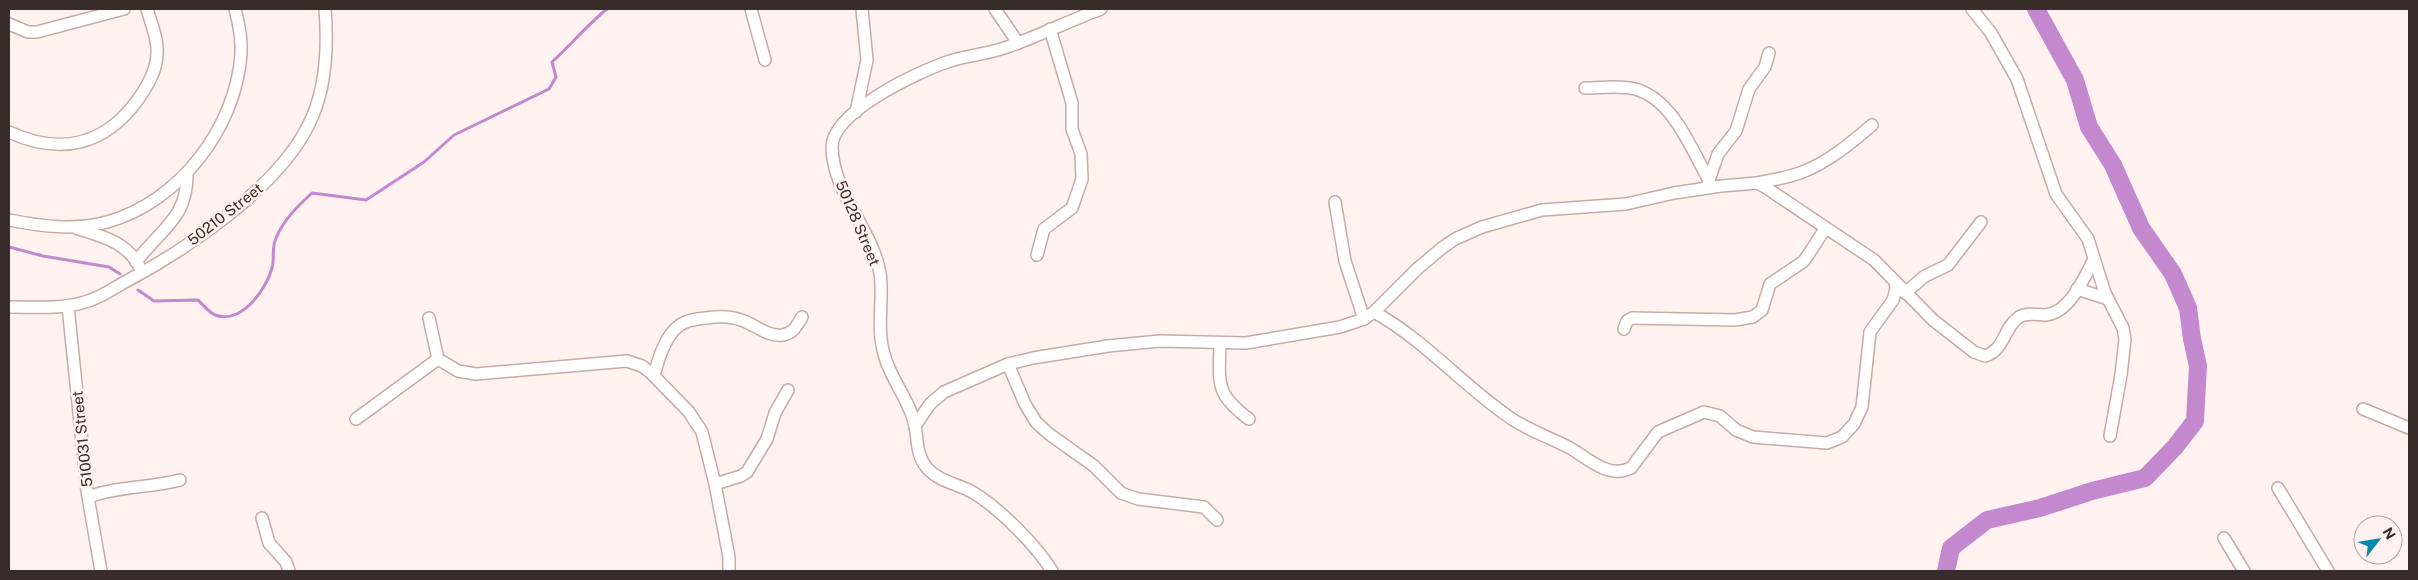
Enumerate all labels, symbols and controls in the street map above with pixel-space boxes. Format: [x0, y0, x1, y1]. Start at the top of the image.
street label: 50128 Street [832, 178, 884, 268]
street label: 50210 Street [184, 179, 266, 249]
street label: 510031 Street [68, 390, 96, 488]
north arrow [2353, 515, 2403, 565]
text: N [2379, 524, 2399, 542]

